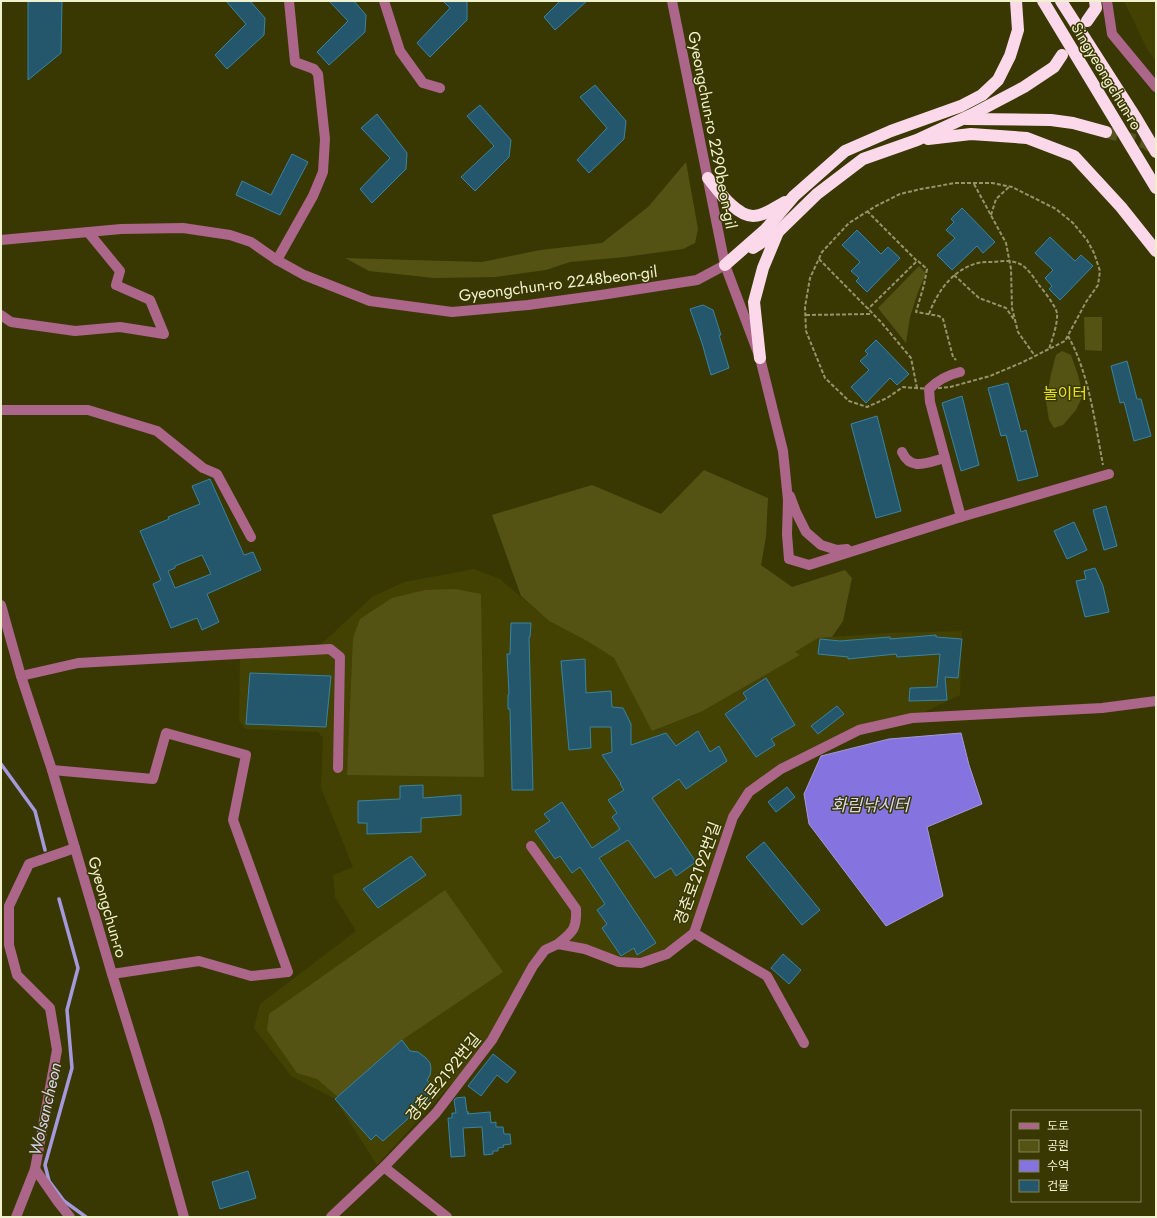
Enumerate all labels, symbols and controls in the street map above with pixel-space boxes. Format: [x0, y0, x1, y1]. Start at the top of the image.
street label: Singyeongchun-ro [1065, 18, 1148, 135]
street label: Gyeongchun-ro 2290beon-gil [682, 29, 743, 231]
street label: Gyeongchun-ro 2248beon-gil [457, 260, 659, 307]
park label: 놀이터 [1043, 382, 1087, 405]
water label: 화림낚시터 [831, 793, 911, 817]
street label: 경춘로2192번길 [668, 818, 727, 928]
street label: Gyeongchun-ro [82, 854, 133, 961]
street label: 경춘로2192번길 [400, 1028, 486, 1127]
water label: Wolsancheon [23, 1060, 67, 1158]
legend [1011, 1110, 1141, 1202]
text: 도로 [1047, 1117, 1069, 1135]
text: 공원 [1047, 1137, 1069, 1155]
text: 수역 [1047, 1157, 1069, 1175]
text: 건물 [1047, 1177, 1069, 1195]

